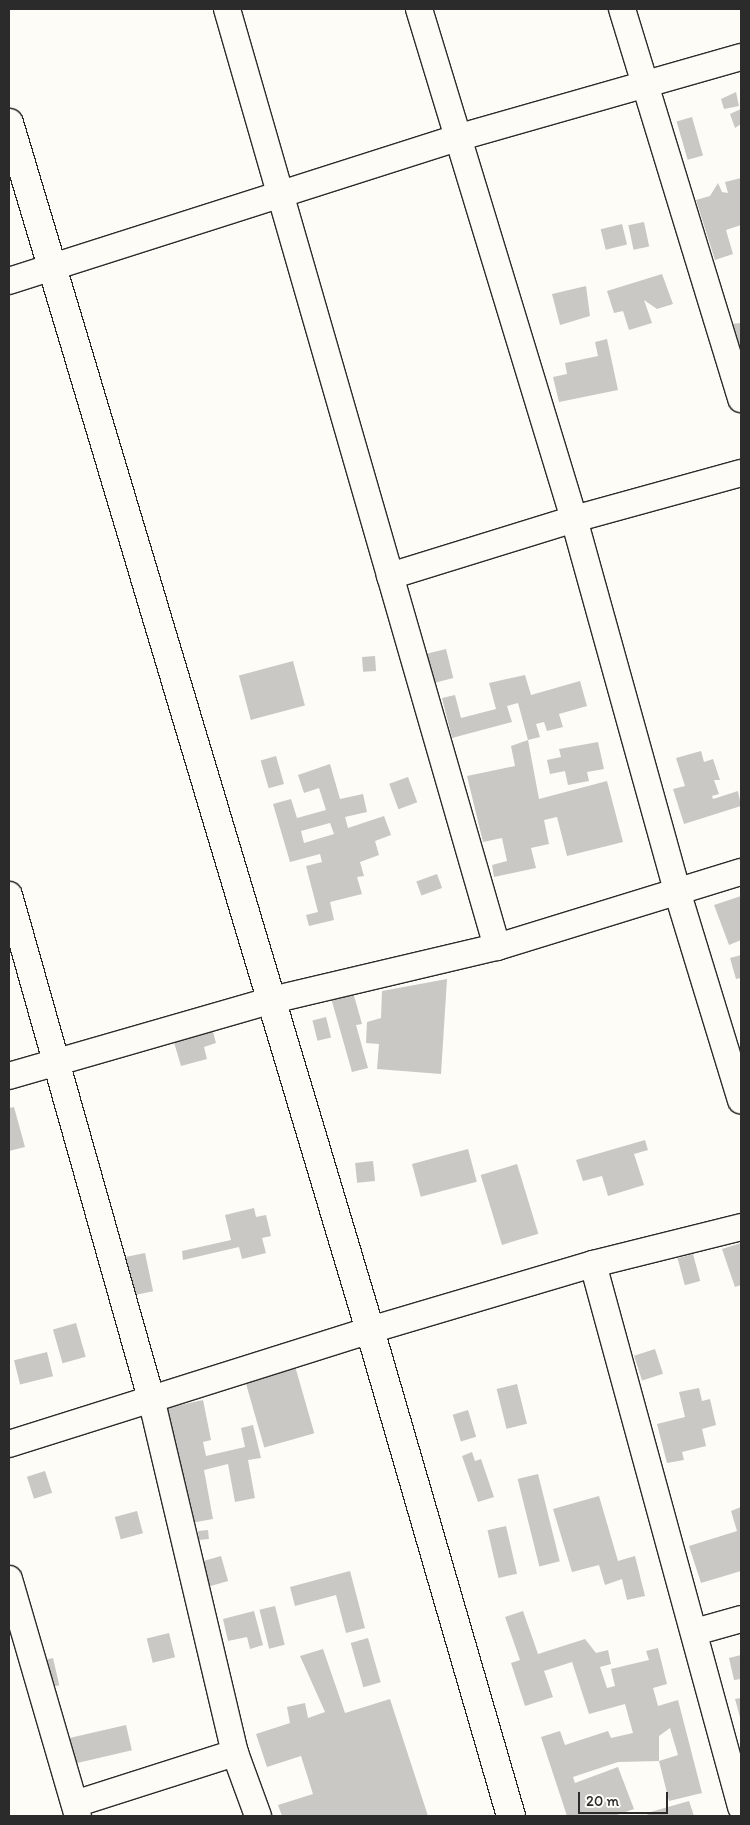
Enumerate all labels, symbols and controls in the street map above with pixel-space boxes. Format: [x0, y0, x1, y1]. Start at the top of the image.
scale bar [580, 1782, 670, 1814]
text: 20 m [586, 1792, 619, 1810]

